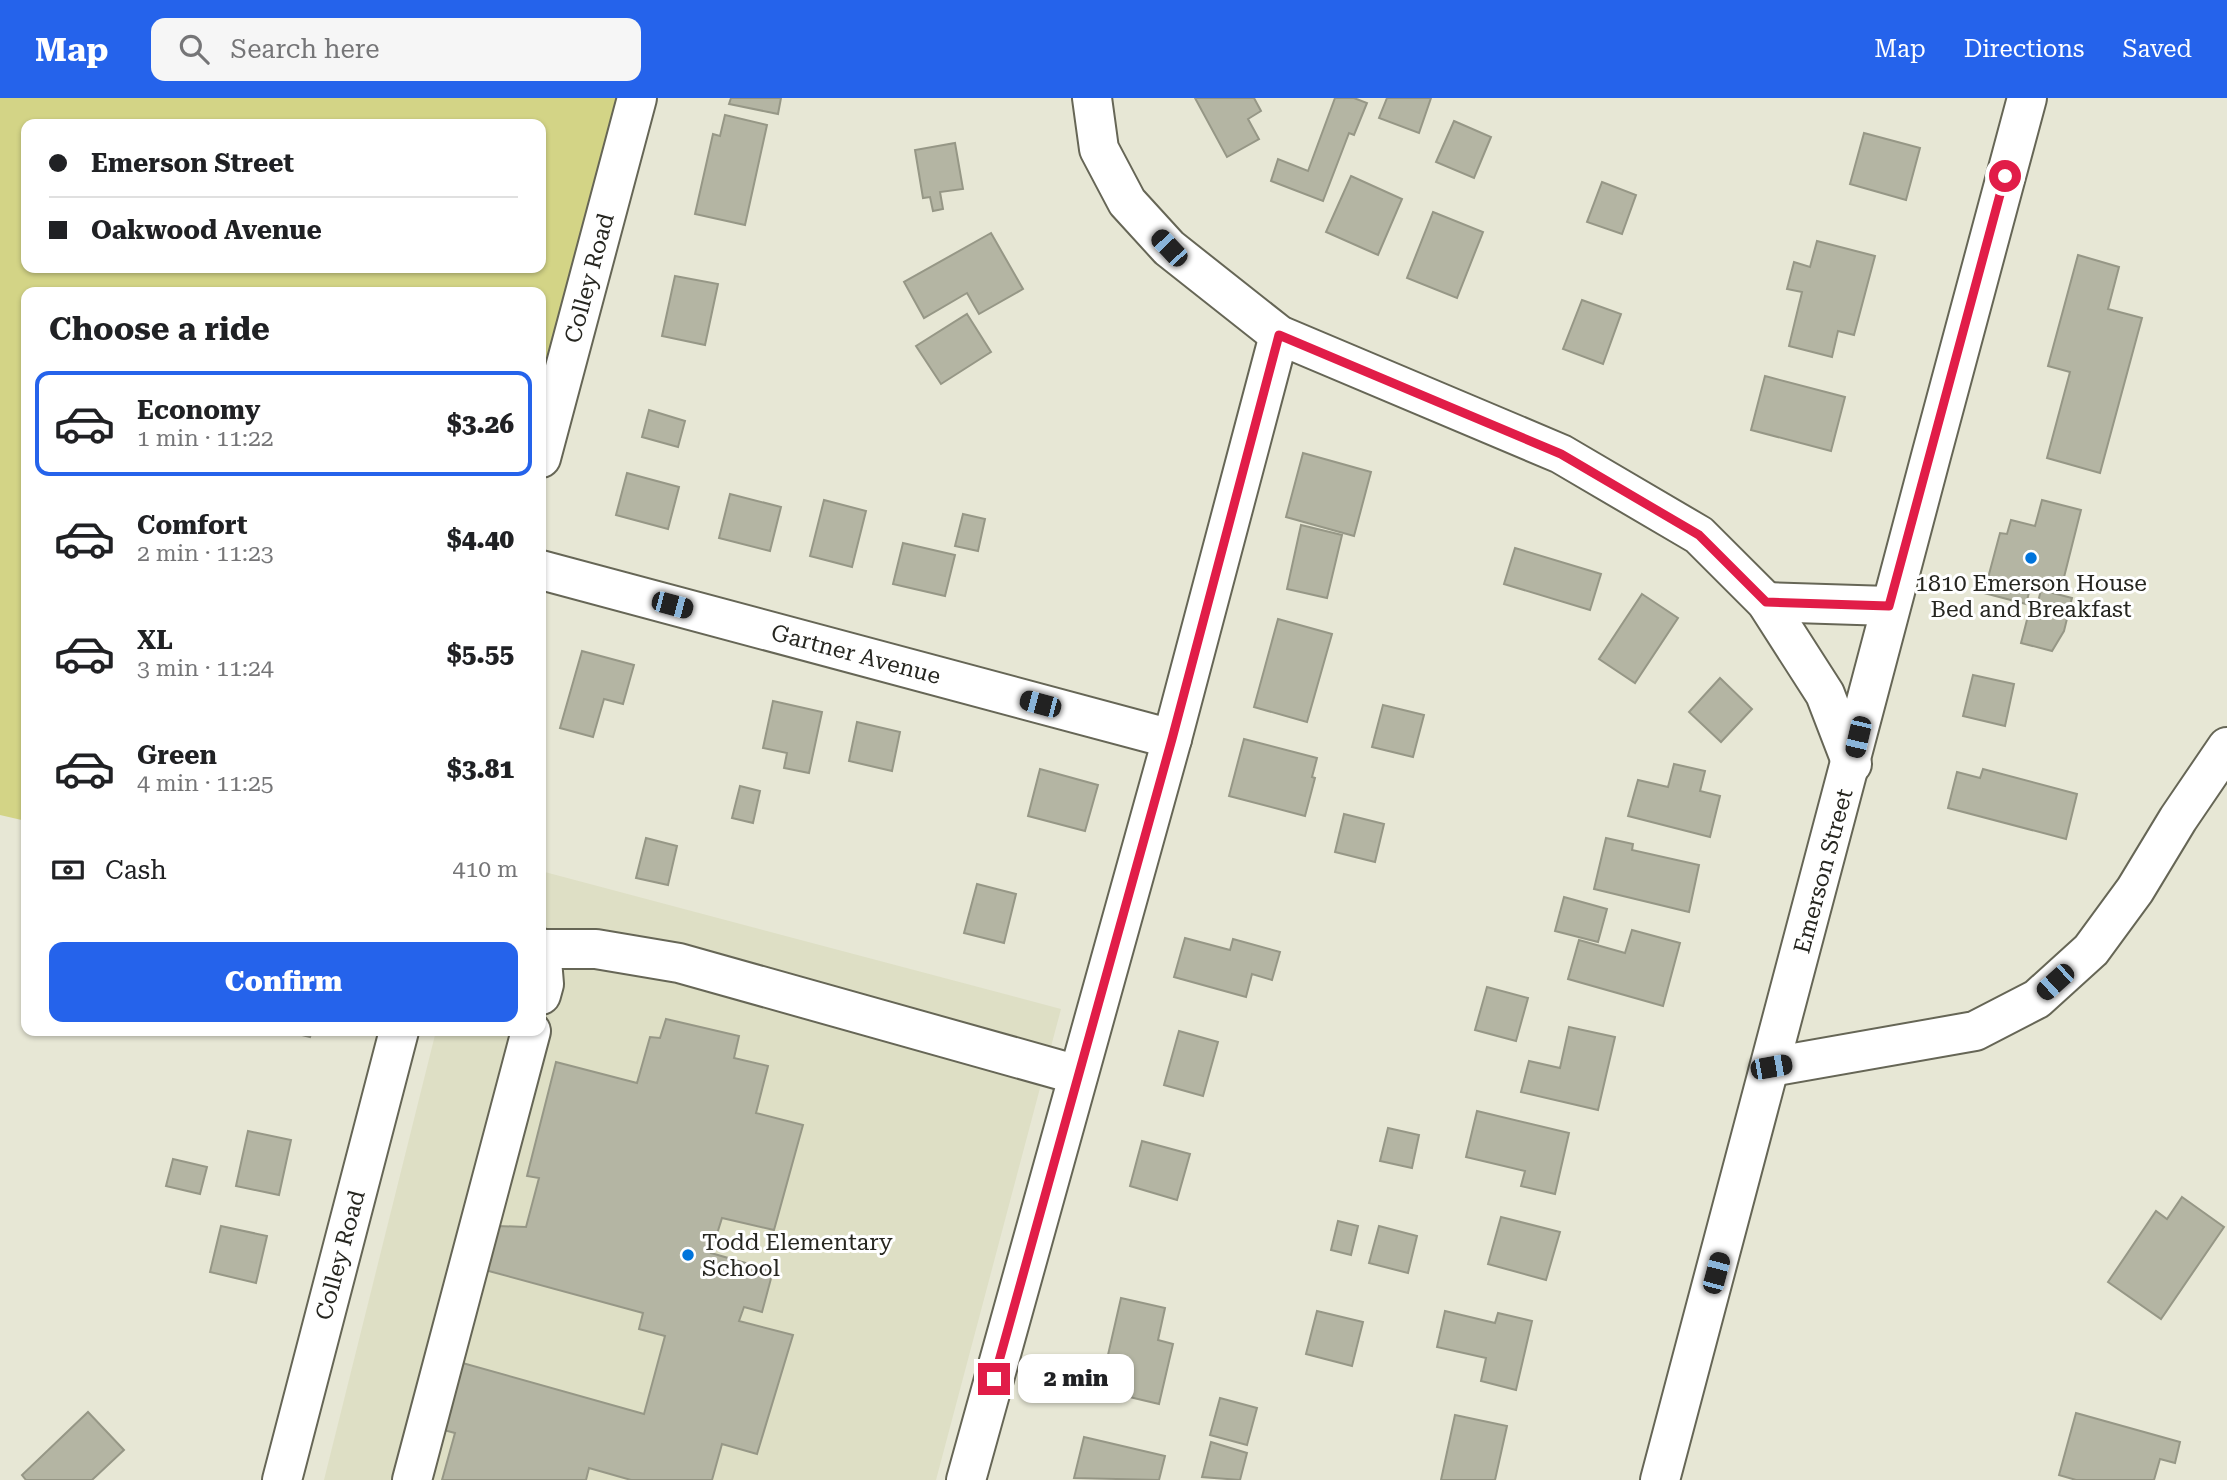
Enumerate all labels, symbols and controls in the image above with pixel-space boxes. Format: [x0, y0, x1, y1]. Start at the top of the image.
search box [151, 18, 641, 81]
text: Map [35, 30, 109, 69]
icon: search [175, 30, 213, 68]
text: Search here [231, 34, 380, 64]
text: Map [1874, 35, 1926, 63]
text: Directions [1964, 35, 2084, 63]
text: Saved [2122, 35, 2192, 63]
text: Emerson Street [91, 148, 294, 178]
route start [1989, 160, 2021, 192]
street label: Colley Road [559, 210, 620, 346]
text: Oakwood Avenue [91, 215, 322, 245]
car [1147, 225, 1192, 271]
text: Choose a ride [49, 310, 270, 348]
icon: car [53, 392, 116, 455]
text: Economy [137, 395, 260, 425]
text: $3.26 [447, 409, 514, 439]
text: 1 min · 11:22 [137, 425, 274, 452]
icon: car [53, 507, 116, 570]
text: Comfort [137, 510, 247, 540]
text: $4.40 [447, 524, 514, 554]
text: 2 min · 11:23 [137, 540, 274, 567]
marker: 1810 Emerson House Bed and Breakfast [2023, 550, 2039, 566]
place label: 1810 Emerson House Bed and Breakfast [1915, 570, 2147, 623]
car [649, 589, 696, 621]
street label: Gartner Avenue [768, 619, 944, 690]
icon: car [53, 622, 116, 685]
text: XL [137, 625, 173, 655]
text: $5.55 [447, 639, 514, 669]
text: 3 min · 11:24 [137, 655, 274, 682]
car [1017, 688, 1064, 720]
car [1844, 714, 1873, 760]
icon: car [53, 737, 116, 800]
text: Green [137, 740, 217, 770]
text: $3.81 [447, 754, 514, 784]
text: 4 min · 11:25 [137, 770, 274, 797]
street label: Emerson Street [1789, 785, 1859, 956]
icon: cash [49, 851, 87, 889]
text: Cash [105, 855, 167, 885]
text: 410 m [453, 856, 518, 883]
button: Confirm [49, 942, 518, 1022]
car [2033, 960, 2078, 1004]
car [1749, 1053, 1794, 1081]
street label: Colley Road [310, 1187, 371, 1323]
place label: Todd Elementary School [702, 1229, 893, 1282]
marker: Todd Elementary School [680, 1247, 696, 1263]
car [1701, 1250, 1732, 1296]
callout: 2 min [1018, 1354, 1134, 1404]
route end [978, 1363, 1010, 1395]
text: 2 min [1044, 1365, 1108, 1392]

